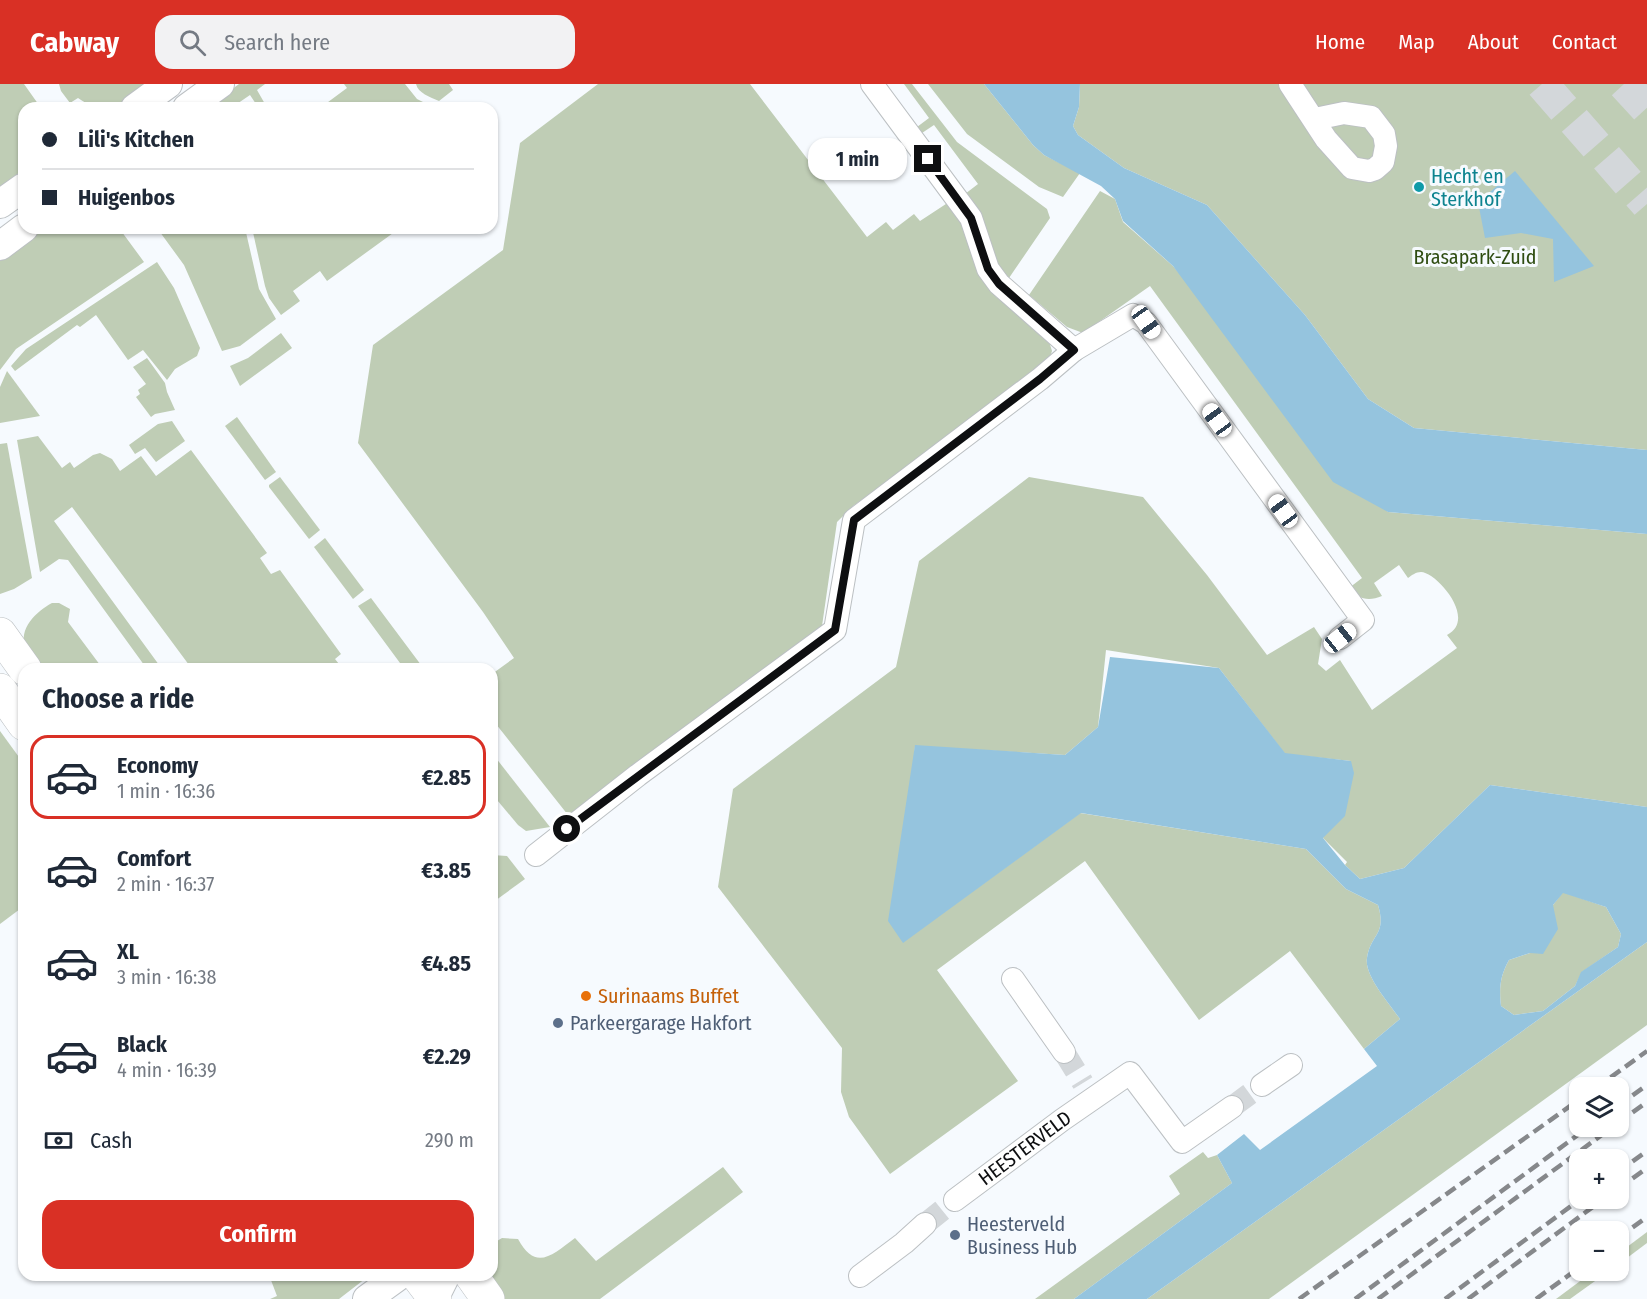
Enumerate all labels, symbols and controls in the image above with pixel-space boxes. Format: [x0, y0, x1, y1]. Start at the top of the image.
search box [155, 15, 575, 69]
text: Cabway [30, 26, 119, 59]
icon: search [176, 26, 209, 59]
text: Search here [224, 29, 330, 56]
text: Home [1315, 29, 1365, 55]
text: Map [1398, 29, 1435, 55]
text: About [1468, 29, 1519, 55]
text: Contact [1552, 29, 1617, 55]
text: Lili's Kitchen [78, 126, 194, 153]
callout: 1 min [808, 138, 907, 180]
route end [914, 145, 941, 172]
text: 1 min [836, 147, 879, 171]
place label: Hecht en Sterkhof [1431, 164, 1504, 211]
marker: Hecht en Sterkhof [1412, 180, 1426, 194]
text: Huigenbos [78, 184, 175, 211]
park label: Brasapark-Zuid [1413, 245, 1537, 269]
car [1128, 302, 1164, 342]
car [1199, 400, 1235, 440]
car [1265, 491, 1301, 531]
car [1320, 620, 1360, 656]
text: Choose a ride [42, 683, 194, 715]
icon: car [45, 750, 99, 804]
text: Economy [117, 752, 198, 779]
text: €2.85 [422, 764, 471, 791]
text: 1 min · 16:36 [117, 779, 215, 803]
route start [553, 815, 580, 842]
icon: car [45, 843, 99, 897]
text: Comfort [117, 845, 191, 872]
text: €3.85 [421, 857, 471, 884]
text: 2 min · 16:37 [117, 872, 214, 896]
icon: car [45, 936, 99, 990]
text: XL [117, 938, 139, 965]
text: €4.85 [421, 950, 471, 977]
text: 3 min · 16:38 [117, 965, 216, 989]
place label: Surinaams Buffet [598, 984, 739, 1008]
marker: Surinaams Buffet [579, 989, 593, 1003]
place label: Parkeergarage Hakfort [570, 1011, 752, 1035]
marker: Parkeergarage Hakfort [551, 1016, 565, 1030]
icon: car [45, 1029, 99, 1083]
text: Black [117, 1031, 167, 1058]
text: €2.29 [423, 1043, 471, 1070]
text: 4 min · 16:39 [117, 1058, 217, 1082]
map controls [1569, 1077, 1629, 1281]
button: layers [1569, 1077, 1629, 1137]
street label: HEESTERVELD [974, 1105, 1076, 1190]
icon: cash [42, 1124, 75, 1157]
text: Cash [90, 1127, 133, 1154]
text: 290 m [425, 1128, 474, 1152]
button: + [1569, 1149, 1629, 1209]
button: Confirm [42, 1200, 474, 1269]
place label: Heesterveld Business Hub [967, 1212, 1077, 1259]
button: − [1569, 1221, 1629, 1281]
marker: Heesterveld Business Hub [948, 1228, 962, 1242]

